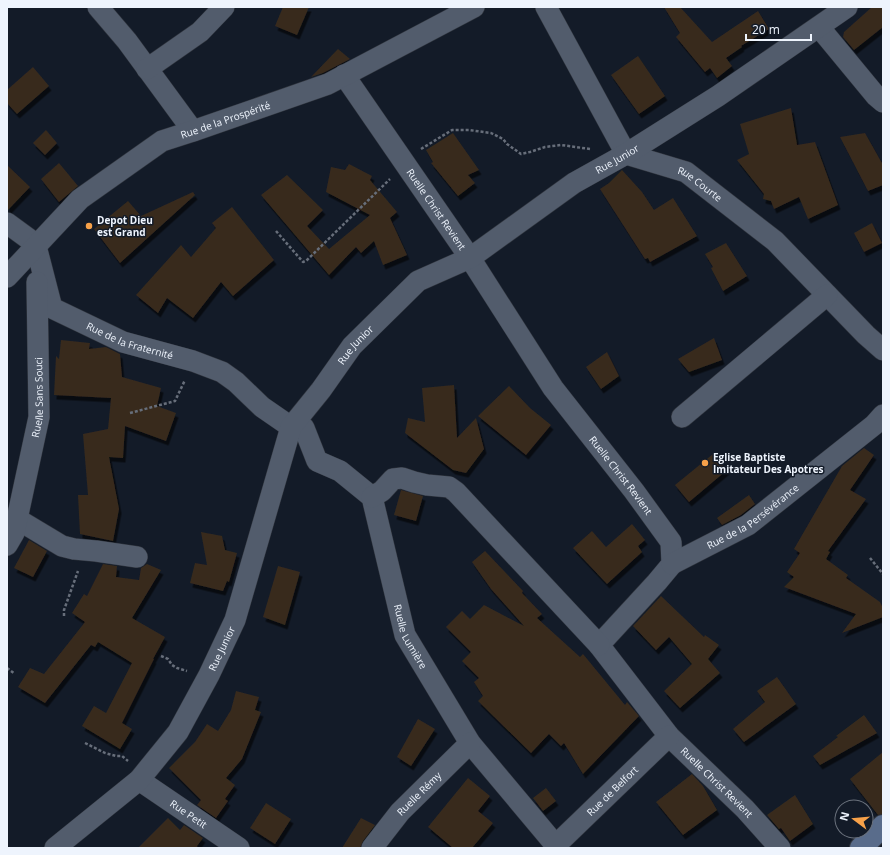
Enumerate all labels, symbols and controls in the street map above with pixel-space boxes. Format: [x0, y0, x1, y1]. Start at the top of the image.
scale bar [746, 16, 811, 42]
text: 20 m [752, 21, 780, 38]
street label: Rue de la Prospérité [179, 98, 272, 142]
street label: Rue Junior [593, 141, 641, 177]
street label: Rue Courte [676, 163, 725, 205]
street label: Ruelle Christ Revient [403, 166, 470, 253]
place label: Depot Dieu est Grand [97, 213, 153, 239]
marker: Depot Dieu est Grand [84, 221, 94, 231]
street label: Rue de la Fraternité [84, 319, 175, 362]
street label: Rue Junior [334, 322, 376, 367]
street label: Ruelle Sans Souci [28, 357, 46, 439]
street label: Ruelle Christ Revient [586, 433, 656, 518]
place label: Eglise Baptiste Imitateur Des Apotres [713, 450, 824, 476]
marker: Eglise Baptiste Imitateur Des Apotres [700, 458, 710, 468]
street label: Rue de la Persévérance [704, 480, 802, 552]
street label: Ruelle Lumière [391, 603, 431, 672]
street label: Rue Junior [205, 624, 238, 673]
street label: Ruelle Christ Revient [678, 744, 757, 821]
street label: Rue de Belfort [583, 762, 641, 819]
street label: Ruelle Rémy [393, 768, 445, 819]
street label: Rue Petit [167, 796, 210, 832]
north arrow [834, 799, 874, 839]
text: N [835, 810, 852, 822]

